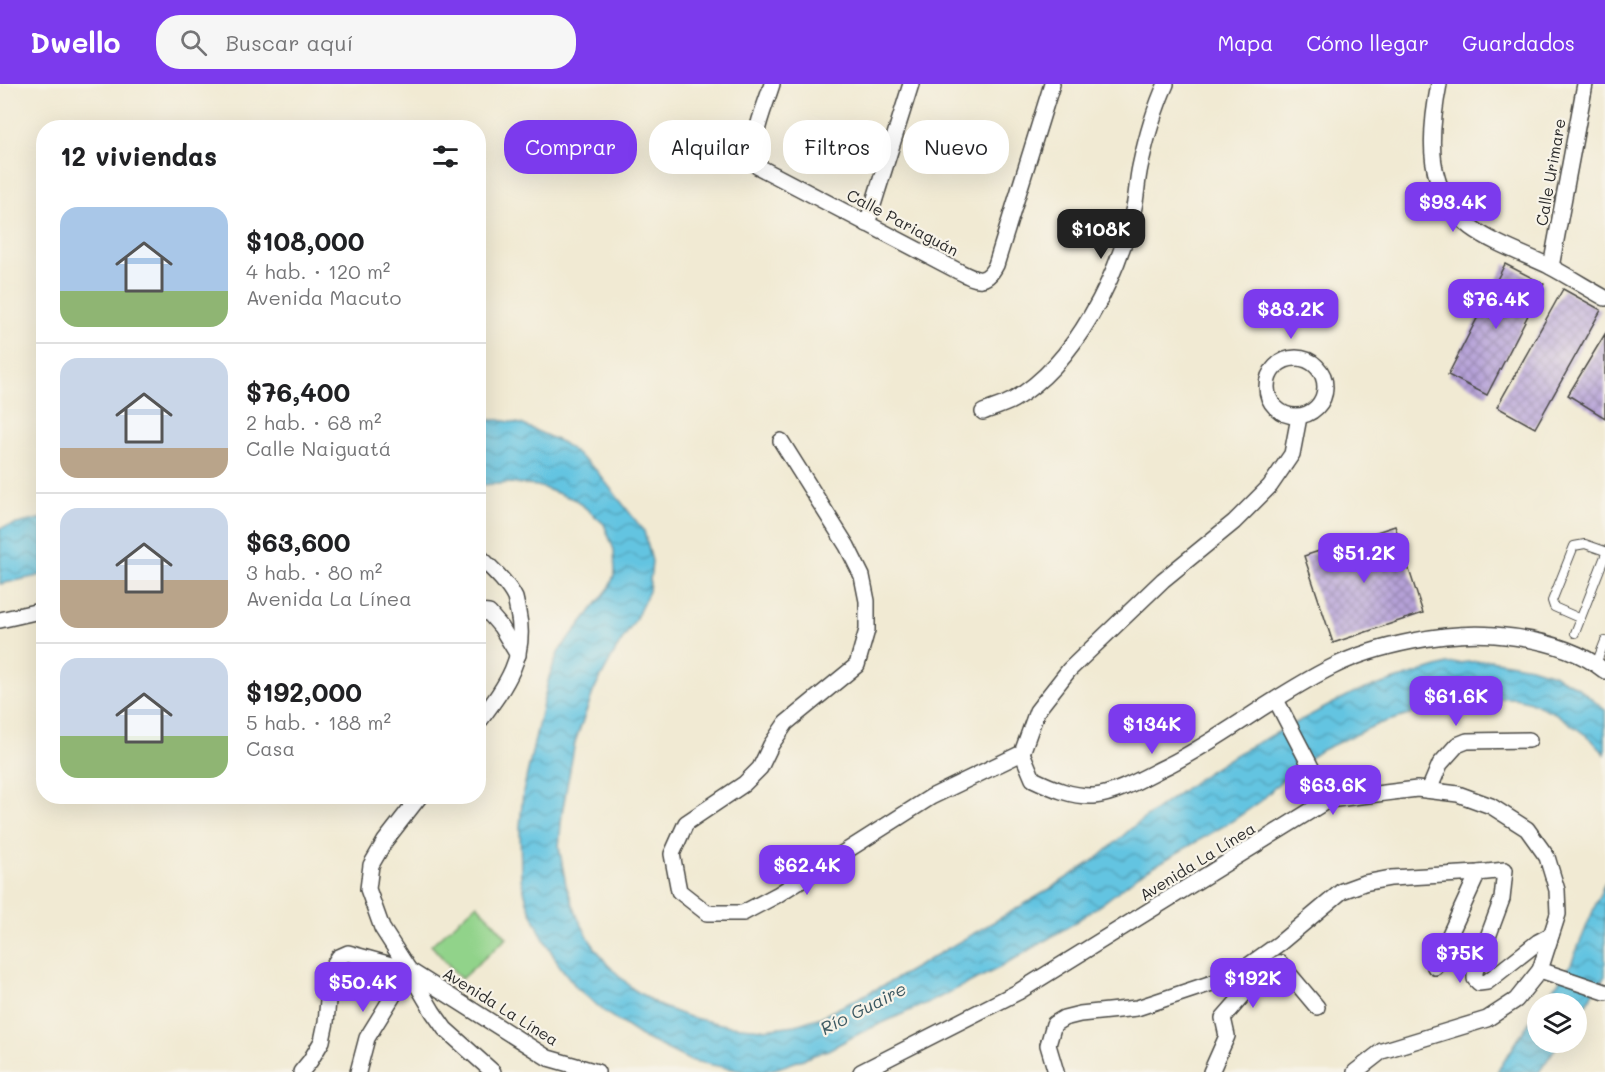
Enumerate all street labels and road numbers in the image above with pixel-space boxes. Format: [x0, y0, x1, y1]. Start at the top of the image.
street label: Calle Urimare [1530, 117, 1570, 227]
street label: Calle Pariaguán [843, 184, 963, 260]
street label: Avenida La Línea [1135, 817, 1259, 905]
street label: Avenida La Línea [439, 962, 563, 1050]

